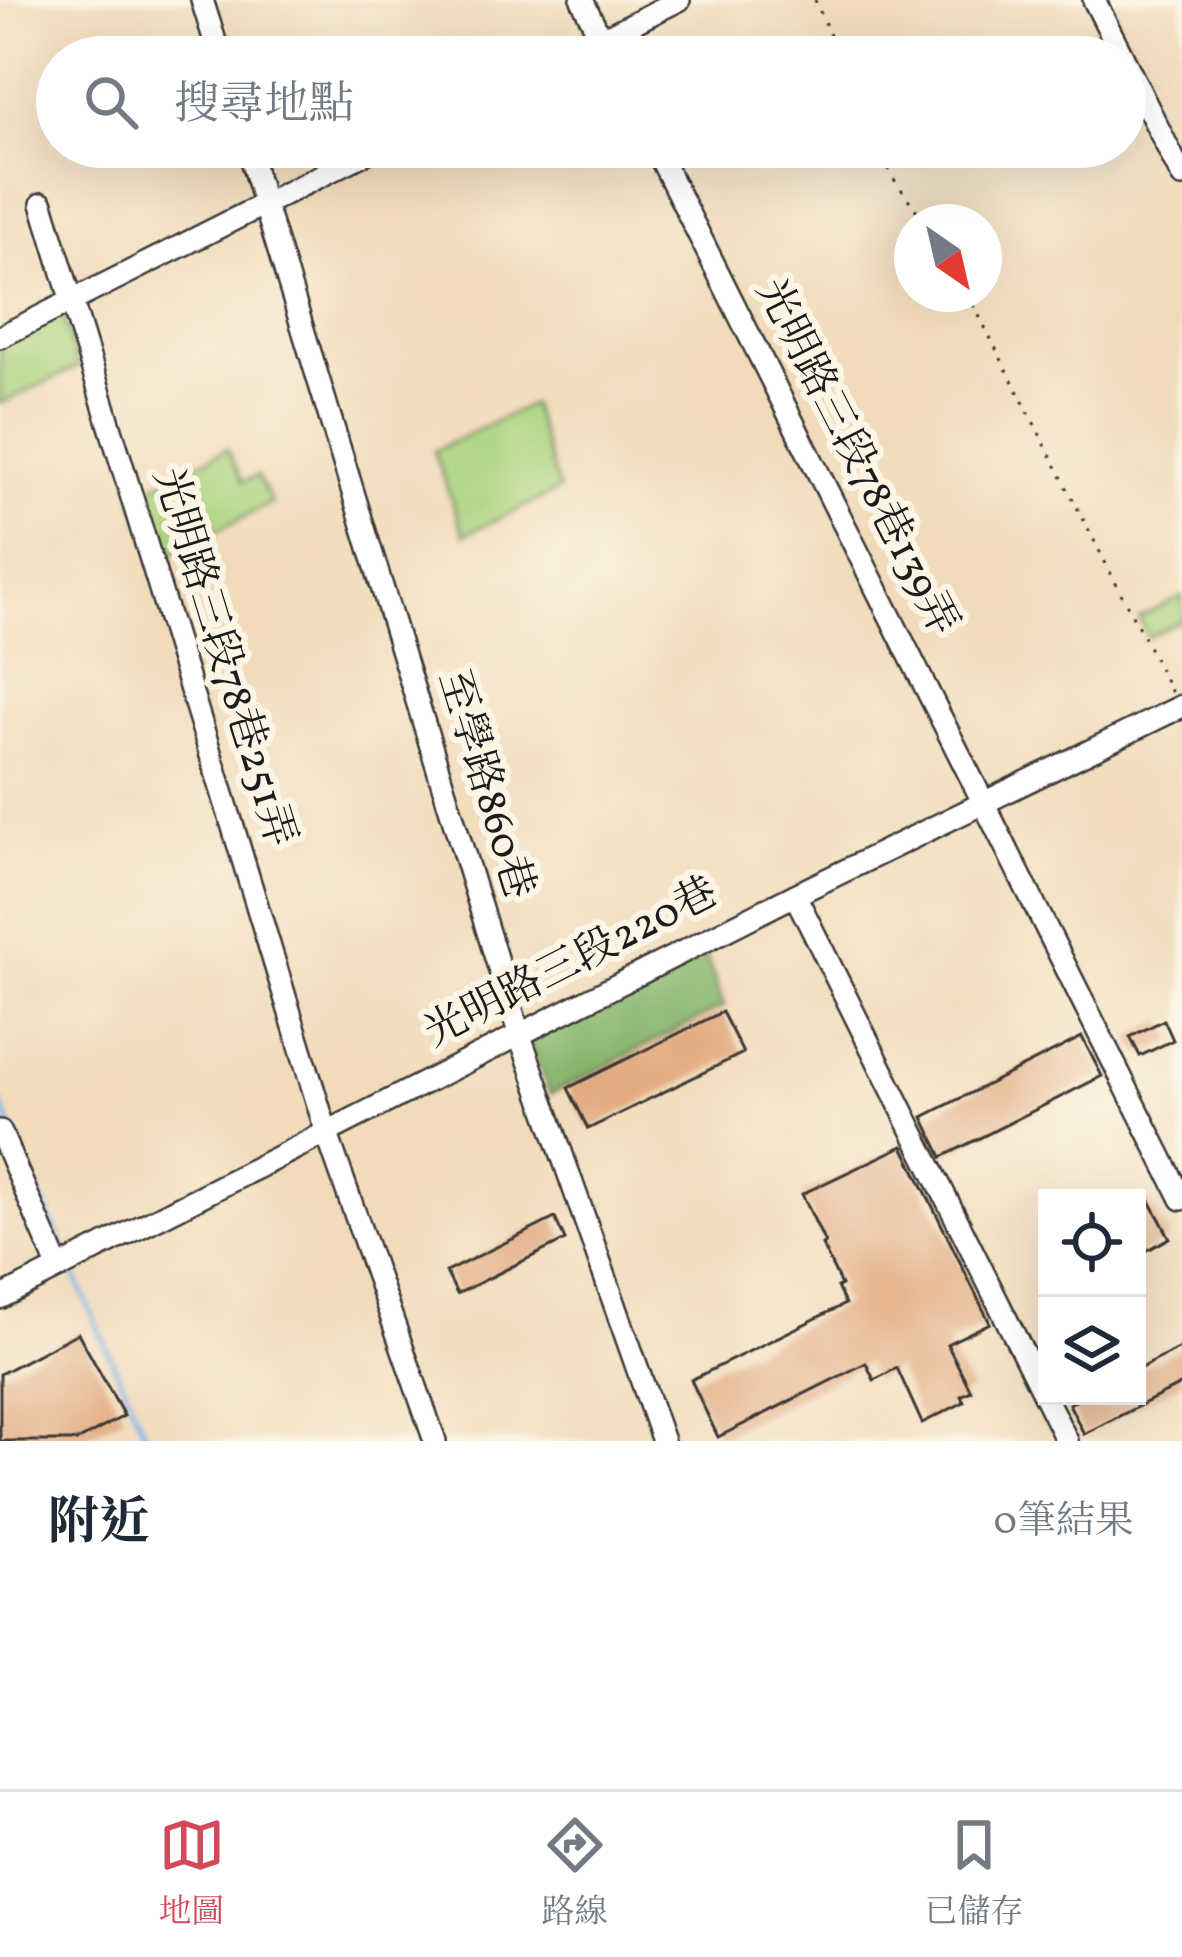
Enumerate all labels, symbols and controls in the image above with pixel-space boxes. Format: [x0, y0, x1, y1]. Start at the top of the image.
search box [36, 36, 1146, 168]
icon: search [78, 69, 144, 135]
text: 搜尋地點 [174, 75, 354, 138]
north arrow [894, 204, 1002, 312]
street label: 光明路三段78巷139弄 [739, 269, 971, 647]
street label: 光明路三段78巷251弄 [136, 461, 308, 855]
street label: 至學路860巷 [421, 664, 547, 906]
street label: 光明路三段220巷 [415, 865, 729, 1063]
map controls [1038, 1189, 1146, 1405]
button: locate [1038, 1189, 1146, 1297]
button: layers [1038, 1297, 1146, 1405]
text: 附近 [48, 1489, 150, 1560]
text: 0筆結果 [994, 1496, 1134, 1550]
tab: 地圖 [159, 1812, 225, 1937]
tab: 路線 [542, 1812, 608, 1937]
tab: 已儲存 [925, 1812, 1024, 1937]

